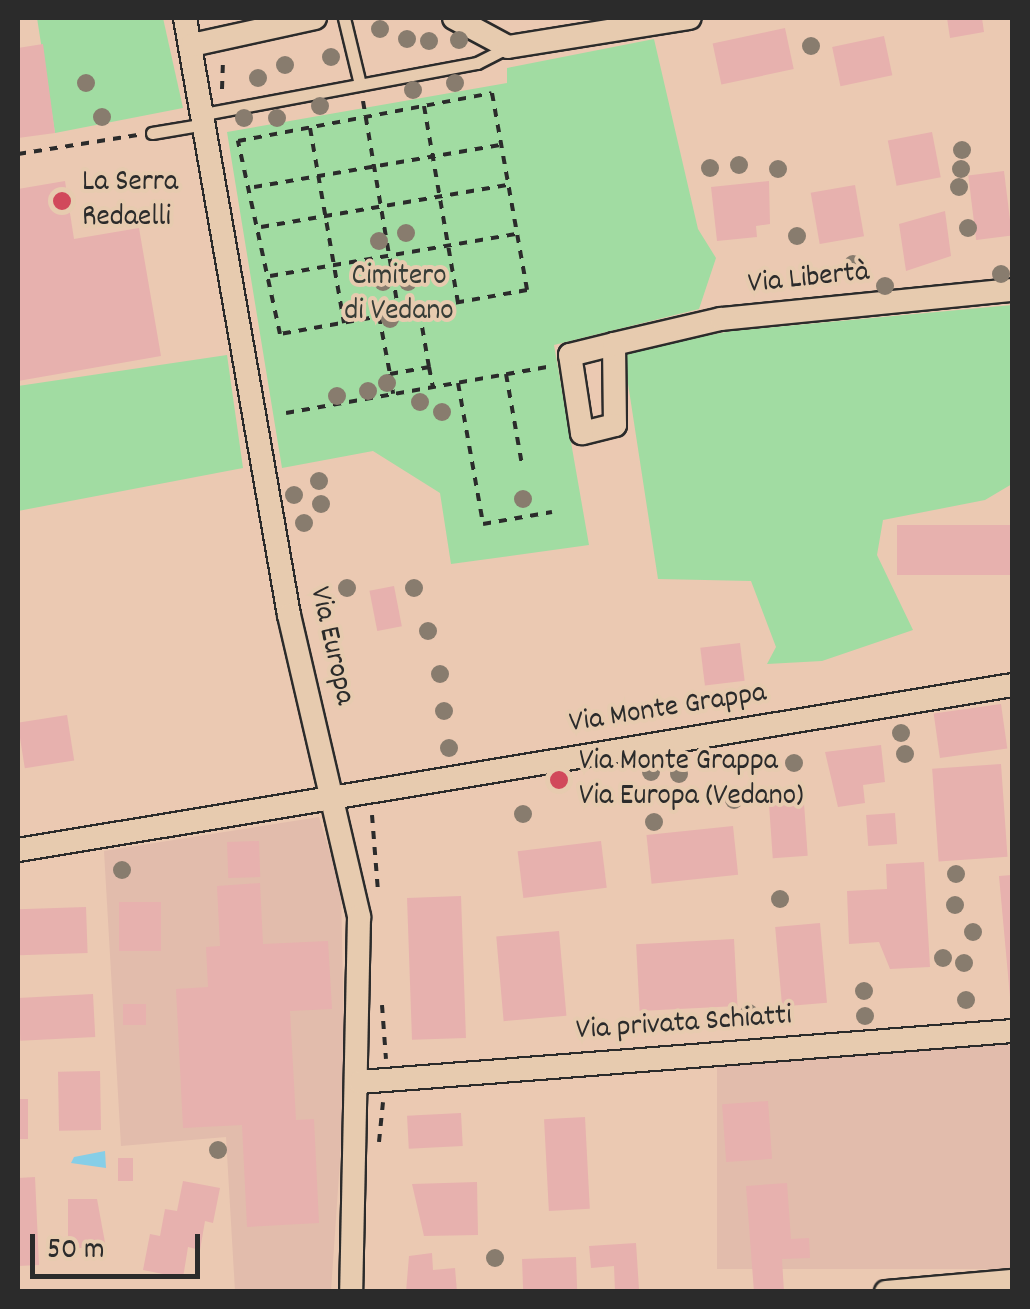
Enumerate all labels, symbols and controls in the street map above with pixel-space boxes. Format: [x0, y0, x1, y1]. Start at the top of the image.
place label: La Serra Redaelli [82, 166, 178, 236]
marker: La Serra Redaelli [51, 190, 73, 212]
street label: Via Libertà [746, 256, 872, 304]
park label: Cimitero di Vedano [344, 260, 454, 330]
street label: Via Europa [299, 584, 361, 708]
street label: Via Monte Grappa [567, 677, 769, 743]
place label: Via Monte Grappa Via Europa (Vedano) [579, 745, 804, 816]
marker: Via Monte Grappa Via Europa (Vedano) [548, 769, 570, 791]
street label: Via privata Schiatti [575, 1000, 793, 1050]
scale bar [35, 1214, 205, 1276]
text: 50 m [47, 1230, 105, 1273]

